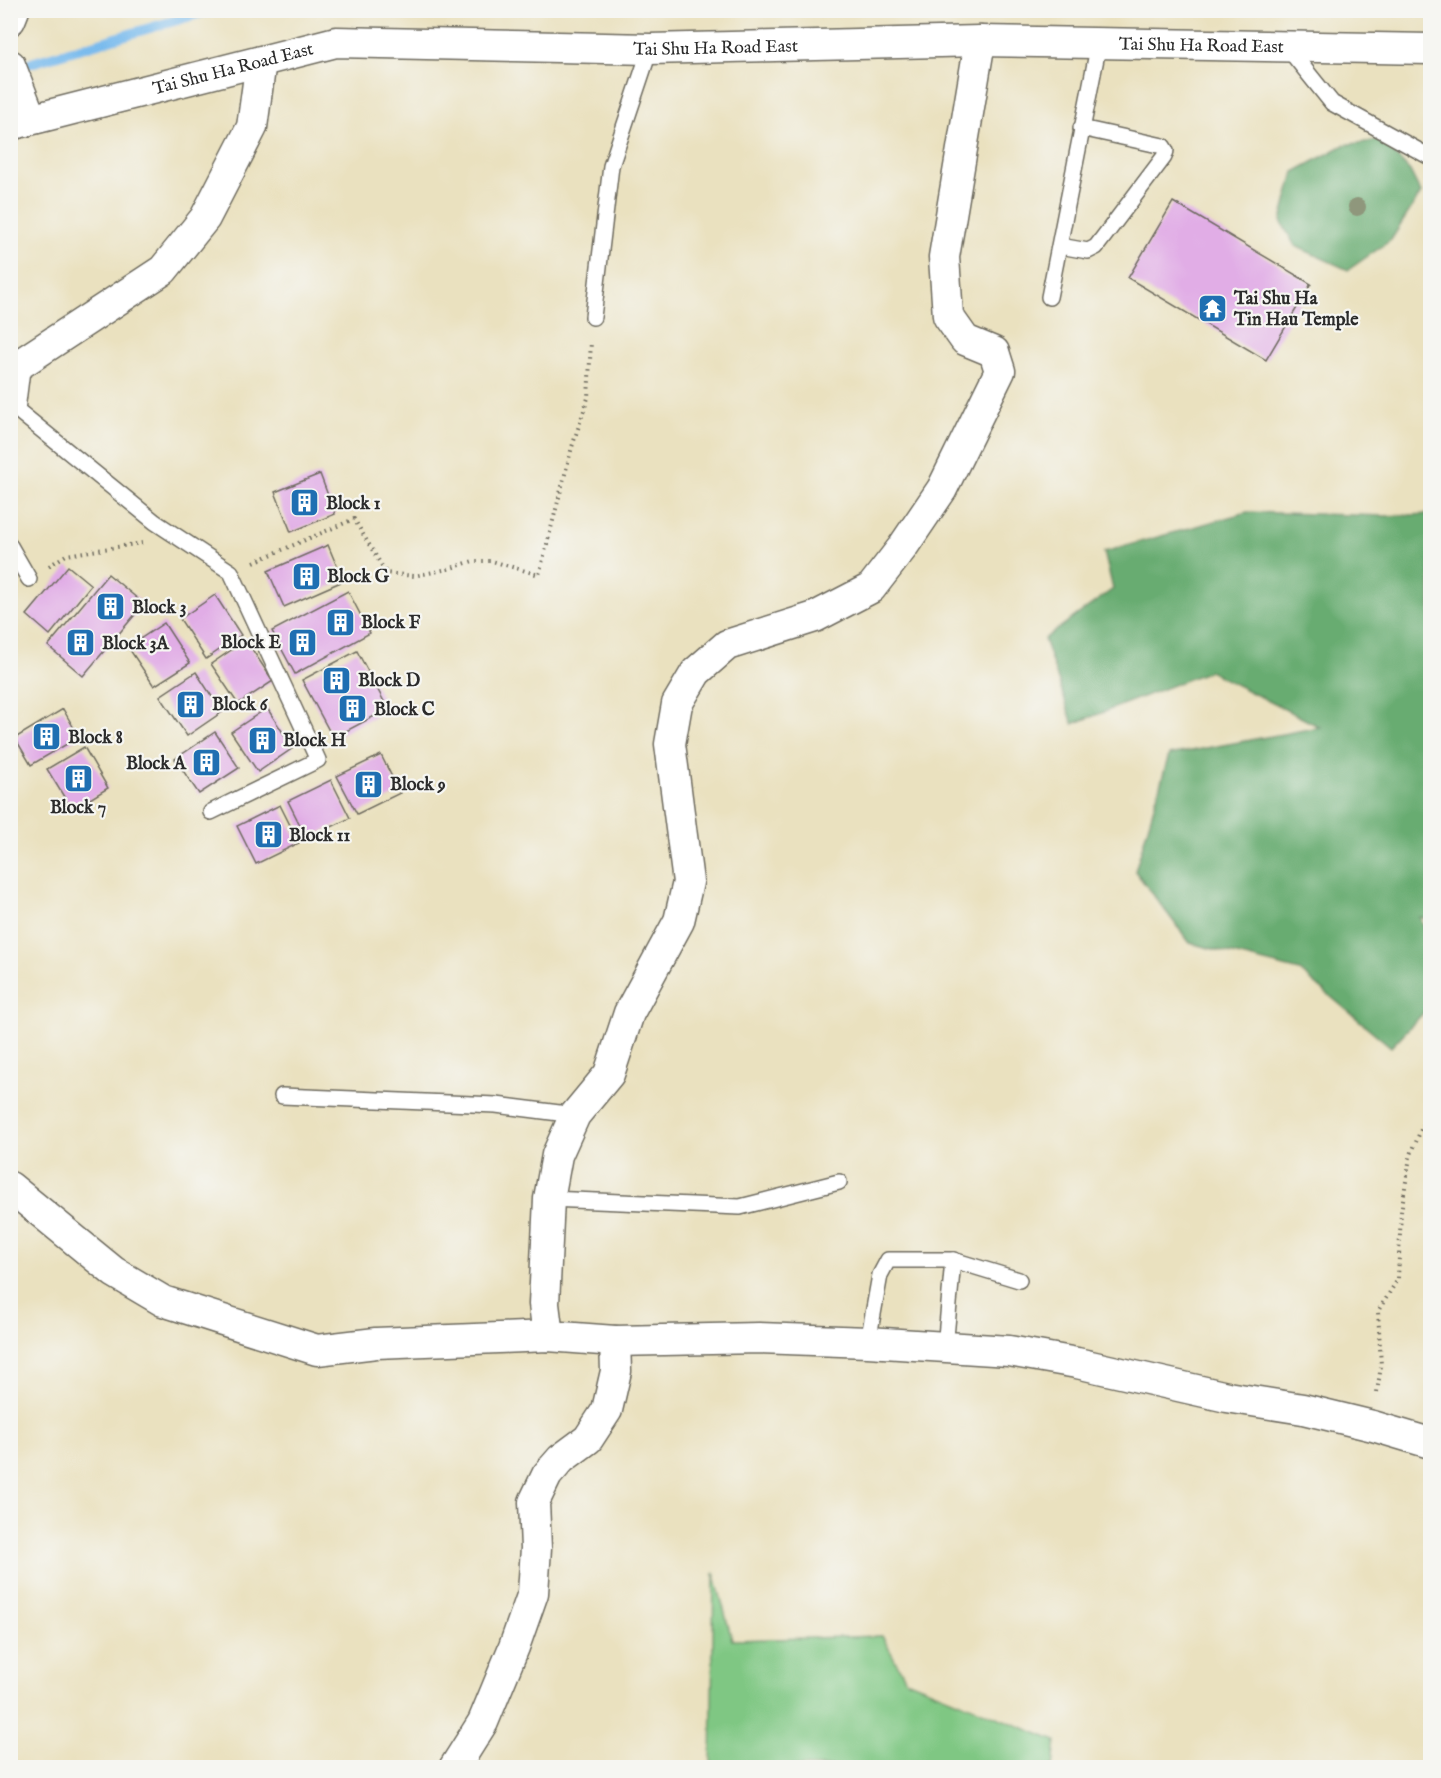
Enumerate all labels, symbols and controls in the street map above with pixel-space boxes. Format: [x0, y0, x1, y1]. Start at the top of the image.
street label: Tai Shu Ha Road East [1119, 33, 1284, 59]
street label: Tai Shu Ha Road East [633, 35, 798, 62]
street label: Tai Shu Ha Road East [151, 38, 316, 101]
place label: Tai Shu Ha Tin Hau Temple [1233, 288, 1359, 332]
temple icon: Tai Shu Ha Tin Hau Temple [1197, 292, 1229, 324]
building icon: Block 1 [289, 487, 321, 519]
place label: Block 1 [326, 493, 381, 516]
building icon: Block G [290, 560, 322, 592]
place label: Block G [327, 566, 390, 589]
building icon: Block 3 [95, 591, 127, 623]
place label: Block 3 [132, 597, 186, 620]
building icon: Block F [324, 606, 356, 638]
place label: Block F [361, 612, 421, 635]
building icon: Block E [286, 626, 318, 658]
building icon: Block 3A [65, 627, 97, 659]
place label: Block E [221, 632, 282, 655]
place label: Block 3A [102, 633, 169, 656]
building icon: Block D [321, 664, 353, 696]
place label: Block D [358, 670, 421, 693]
building icon: Block 6 [175, 688, 207, 720]
building icon: Block C [337, 693, 369, 725]
place label: Block 6 [212, 694, 269, 717]
place label: Block C [374, 699, 435, 722]
building icon: Block 8 [31, 721, 63, 753]
building icon: Block H [246, 724, 278, 756]
place label: Block 8 [68, 727, 123, 750]
place label: Block H [283, 730, 347, 753]
building icon: Block A [191, 747, 223, 779]
place label: Block A [126, 753, 187, 776]
building icon: Block 7 [62, 762, 94, 794]
building icon: Block 9 [353, 768, 385, 800]
place label: Block 9 [390, 774, 446, 797]
place label: Block 7 [50, 797, 106, 820]
building icon: Block 11 [252, 819, 284, 851]
place label: Block 11 [289, 825, 350, 848]

